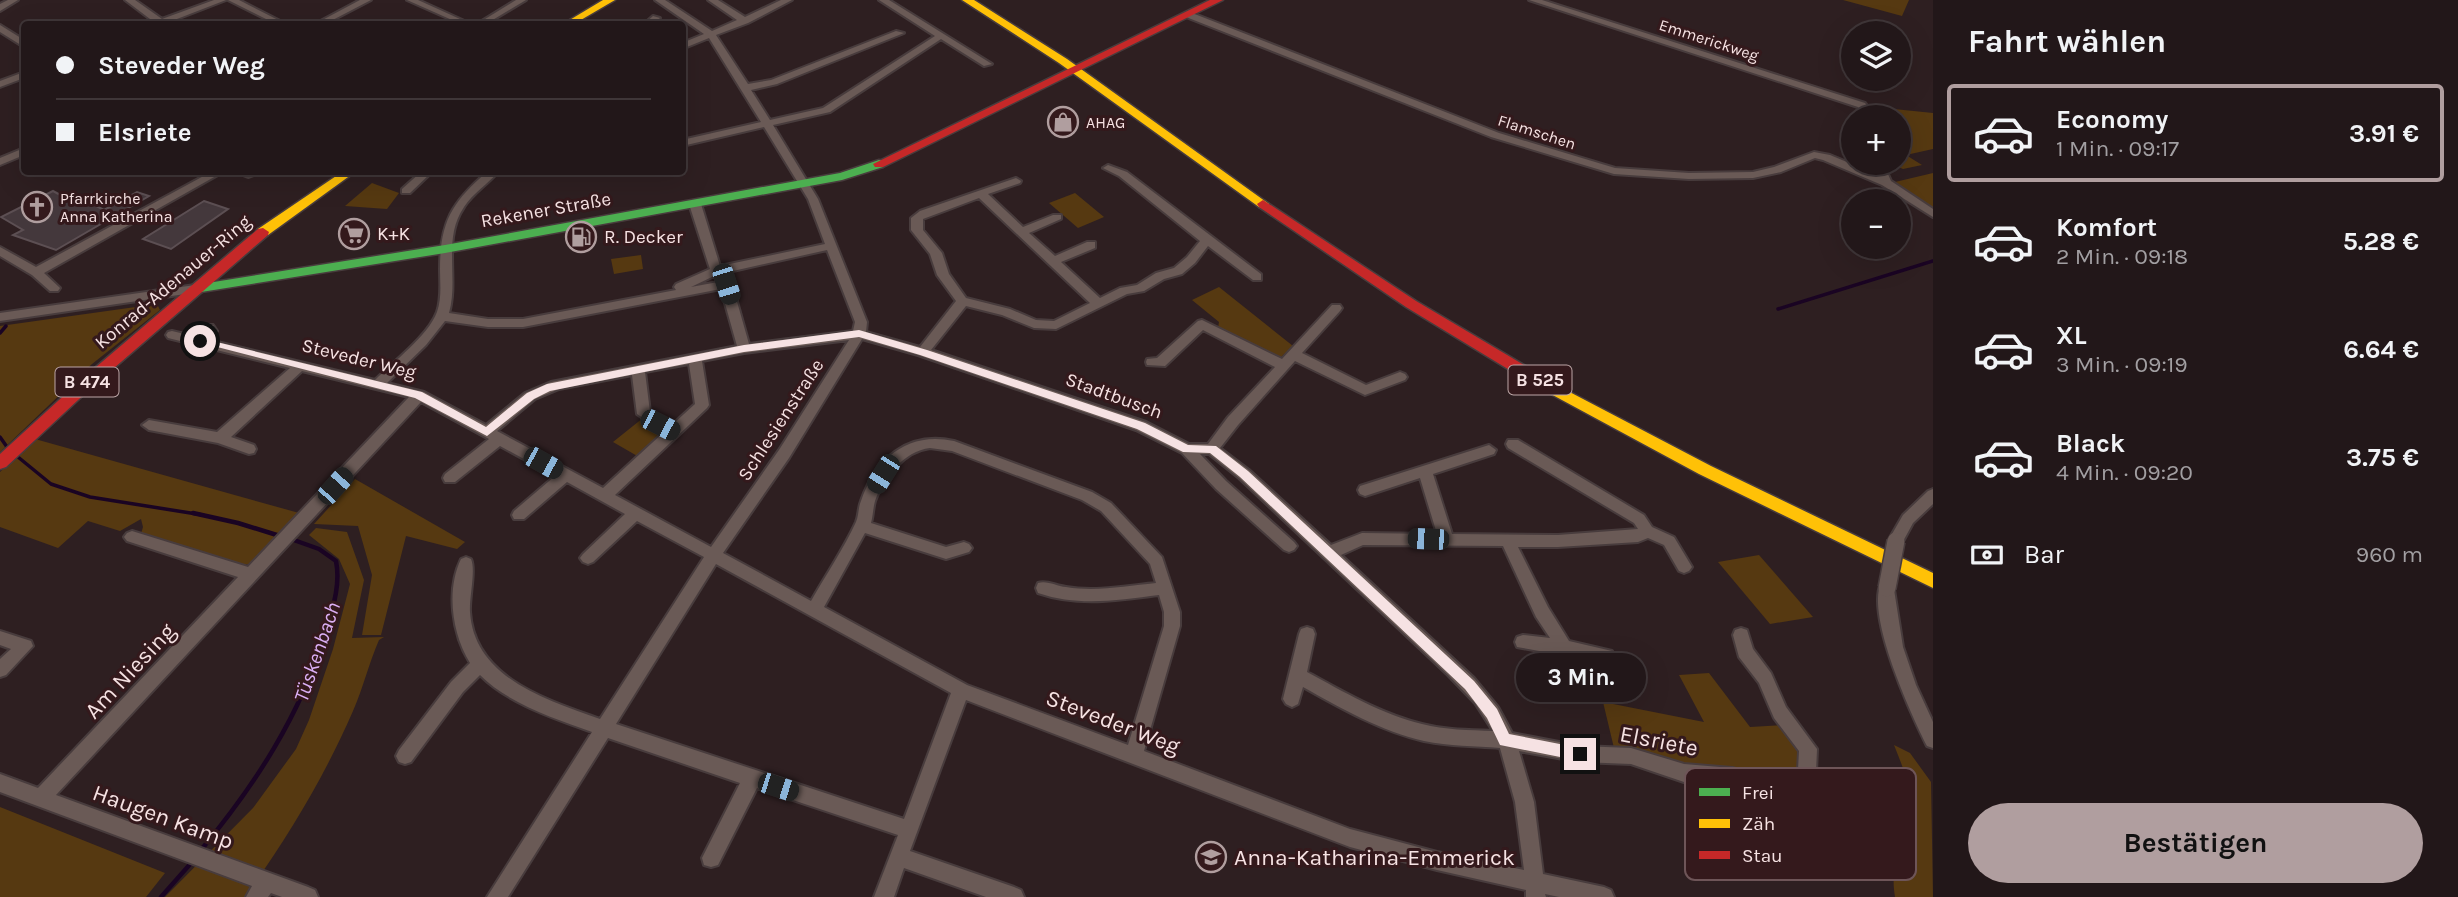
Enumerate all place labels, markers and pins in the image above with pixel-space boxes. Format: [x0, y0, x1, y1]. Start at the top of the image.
shop icon: AHAG [1046, 105, 1080, 139]
place label: AHAG [1086, 113, 1125, 132]
place label: Pfarrkirche Anna Katherina [60, 189, 173, 226]
church icon: Pfarrkirche Anna Katherina [20, 190, 54, 224]
supermarket icon: K+K [337, 217, 371, 251]
fuel station icon: R. Decker [564, 220, 598, 254]
place label: K+K [377, 223, 411, 245]
place label: R. Decker [604, 226, 683, 248]
school or university icon: Anna-Katharina-Emmerick [1194, 840, 1228, 874]
place label: Anna-Katharina-Emmerick [1234, 844, 1515, 871]

